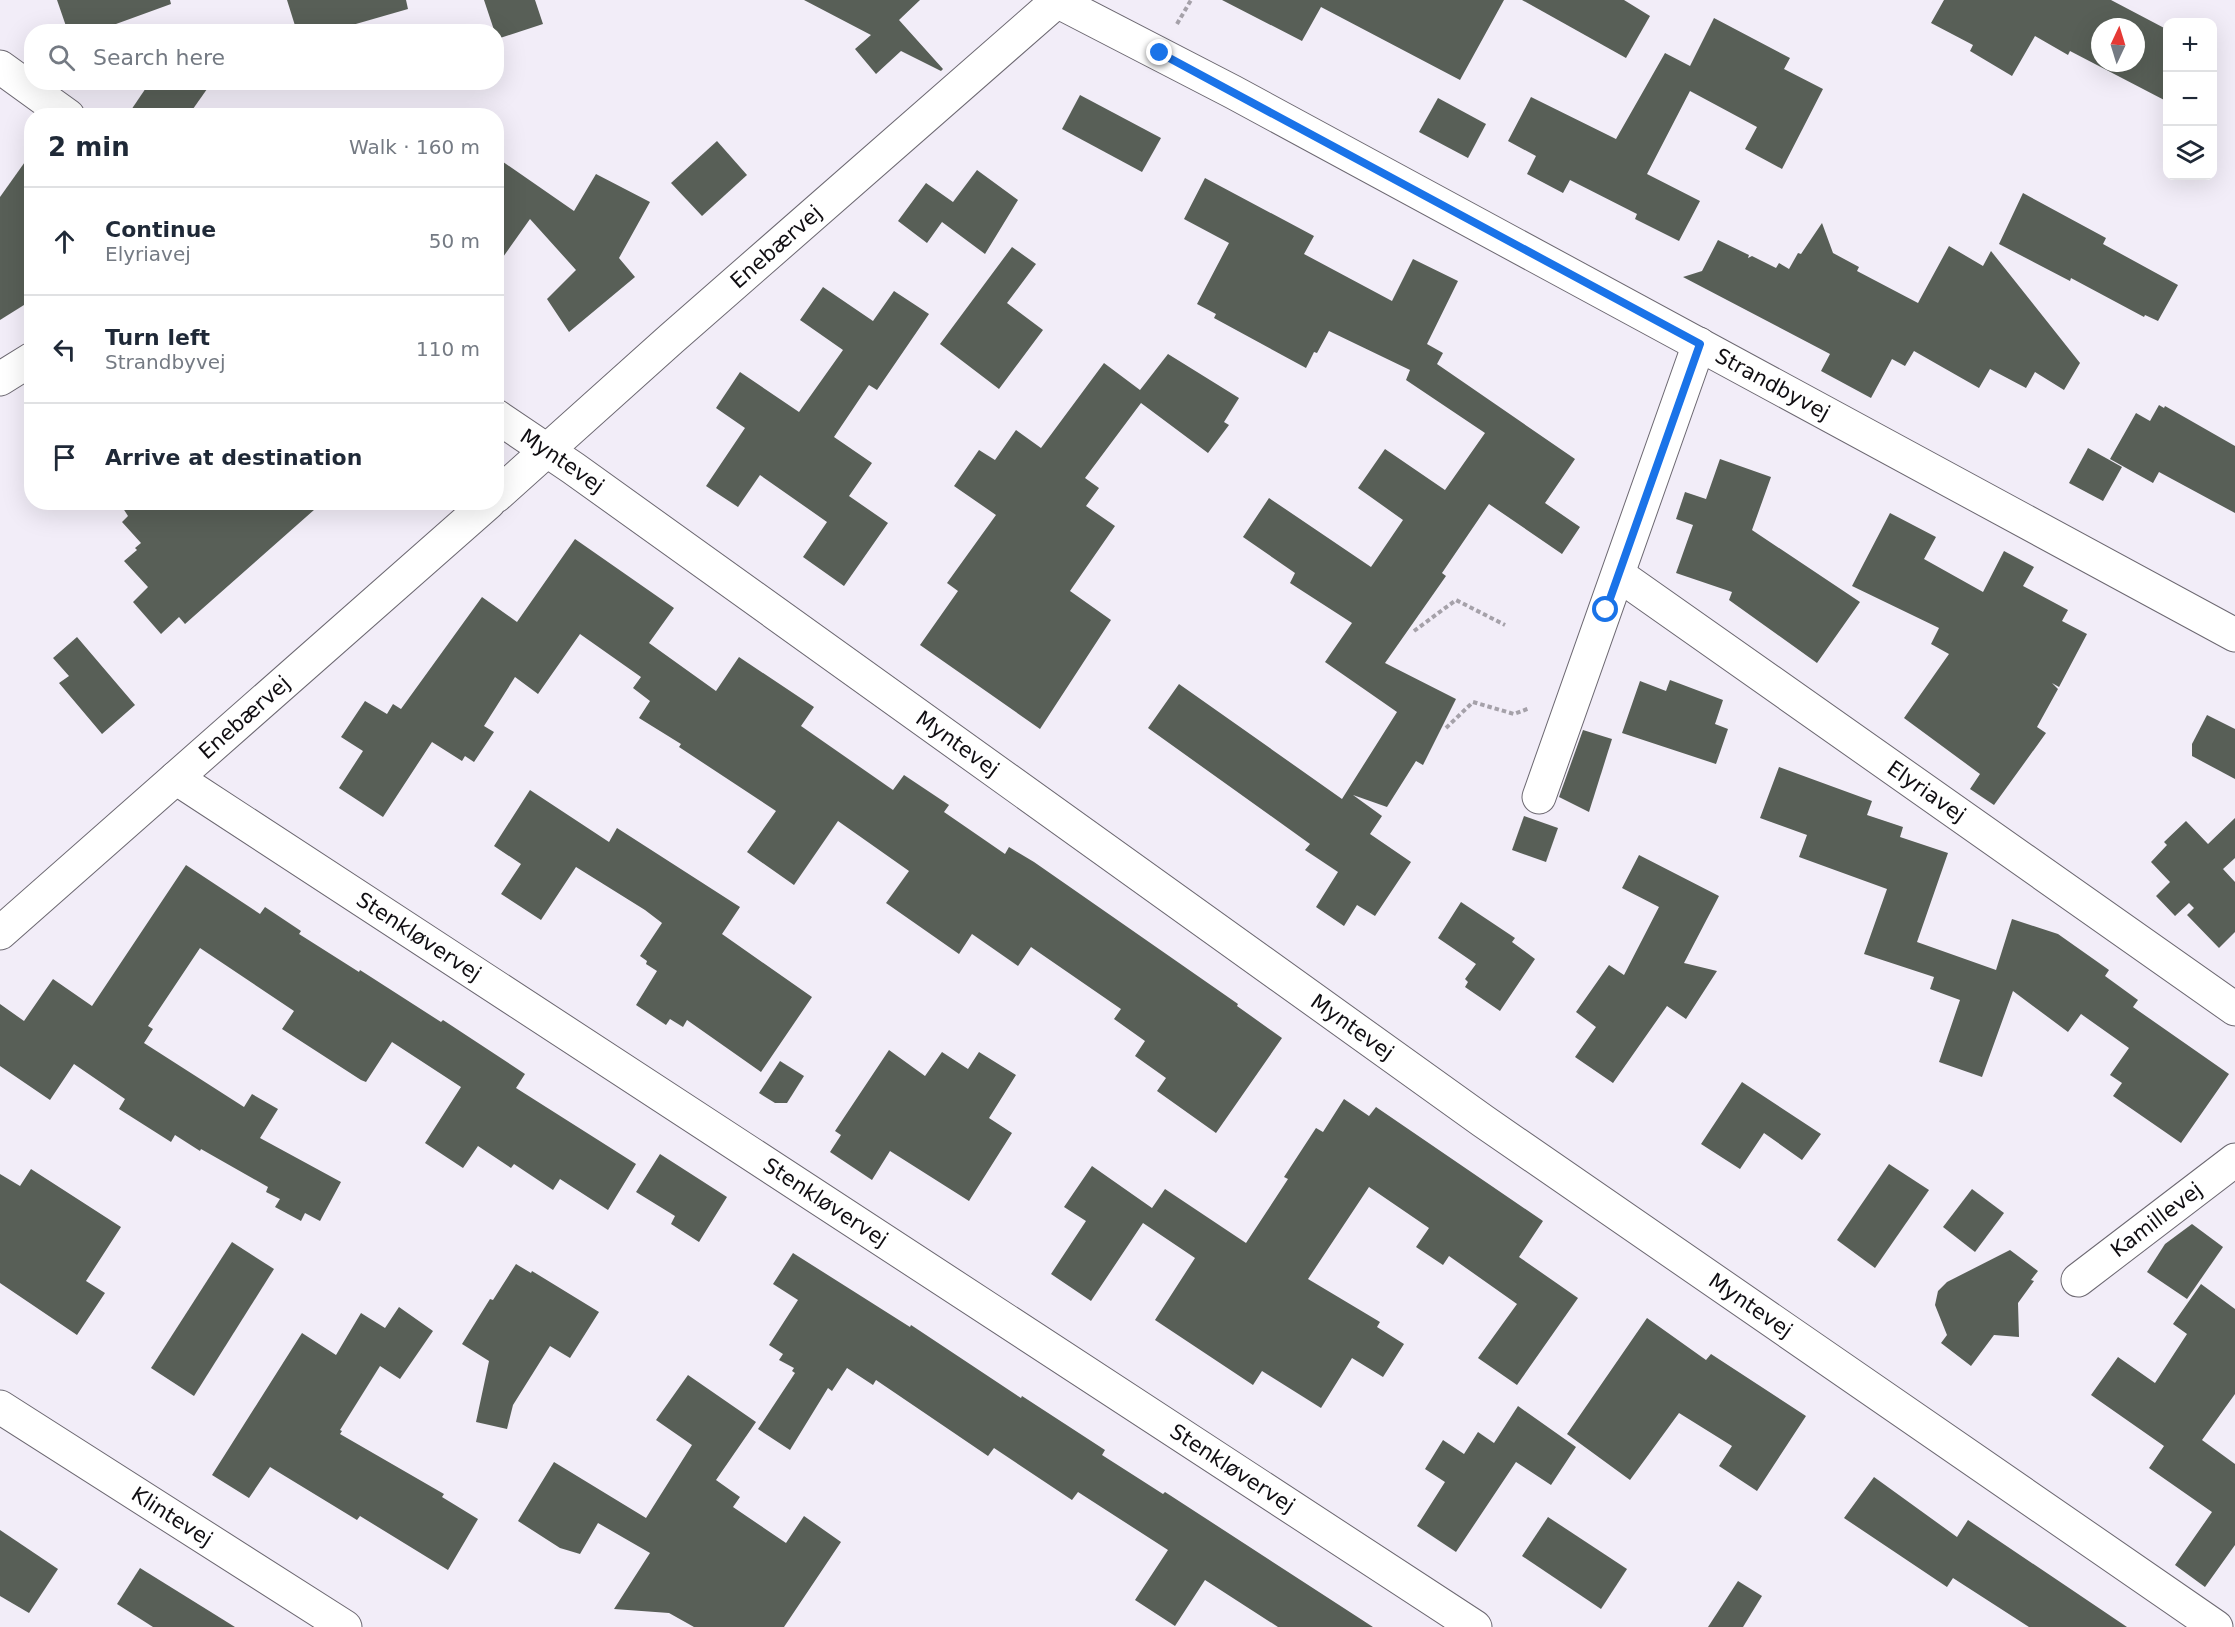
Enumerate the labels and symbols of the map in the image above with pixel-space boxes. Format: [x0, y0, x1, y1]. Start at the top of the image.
north arrow [2091, 18, 2145, 72]
route end [1146, 39, 1172, 65]
street label: Enebærvej [726, 200, 827, 293]
street label: Strandbyvej [1711, 344, 1834, 425]
street label: Myntevej [516, 424, 609, 498]
route start [1592, 596, 1618, 622]
street label: Enebærvej [194, 671, 295, 764]
street label: Myntevej [911, 706, 1003, 782]
street label: Elyriavej [1883, 756, 1970, 827]
street label: Stenkløvervej [352, 887, 486, 986]
street label: Myntevej [1306, 989, 1398, 1065]
street label: Stenkløvervej [759, 1153, 892, 1252]
street label: Kamillevej [2106, 1177, 2207, 1262]
street label: Myntevej [1704, 1268, 1797, 1343]
street label: Stenkløvervej [1166, 1419, 1299, 1518]
street label: Klintevej [127, 1482, 217, 1551]

